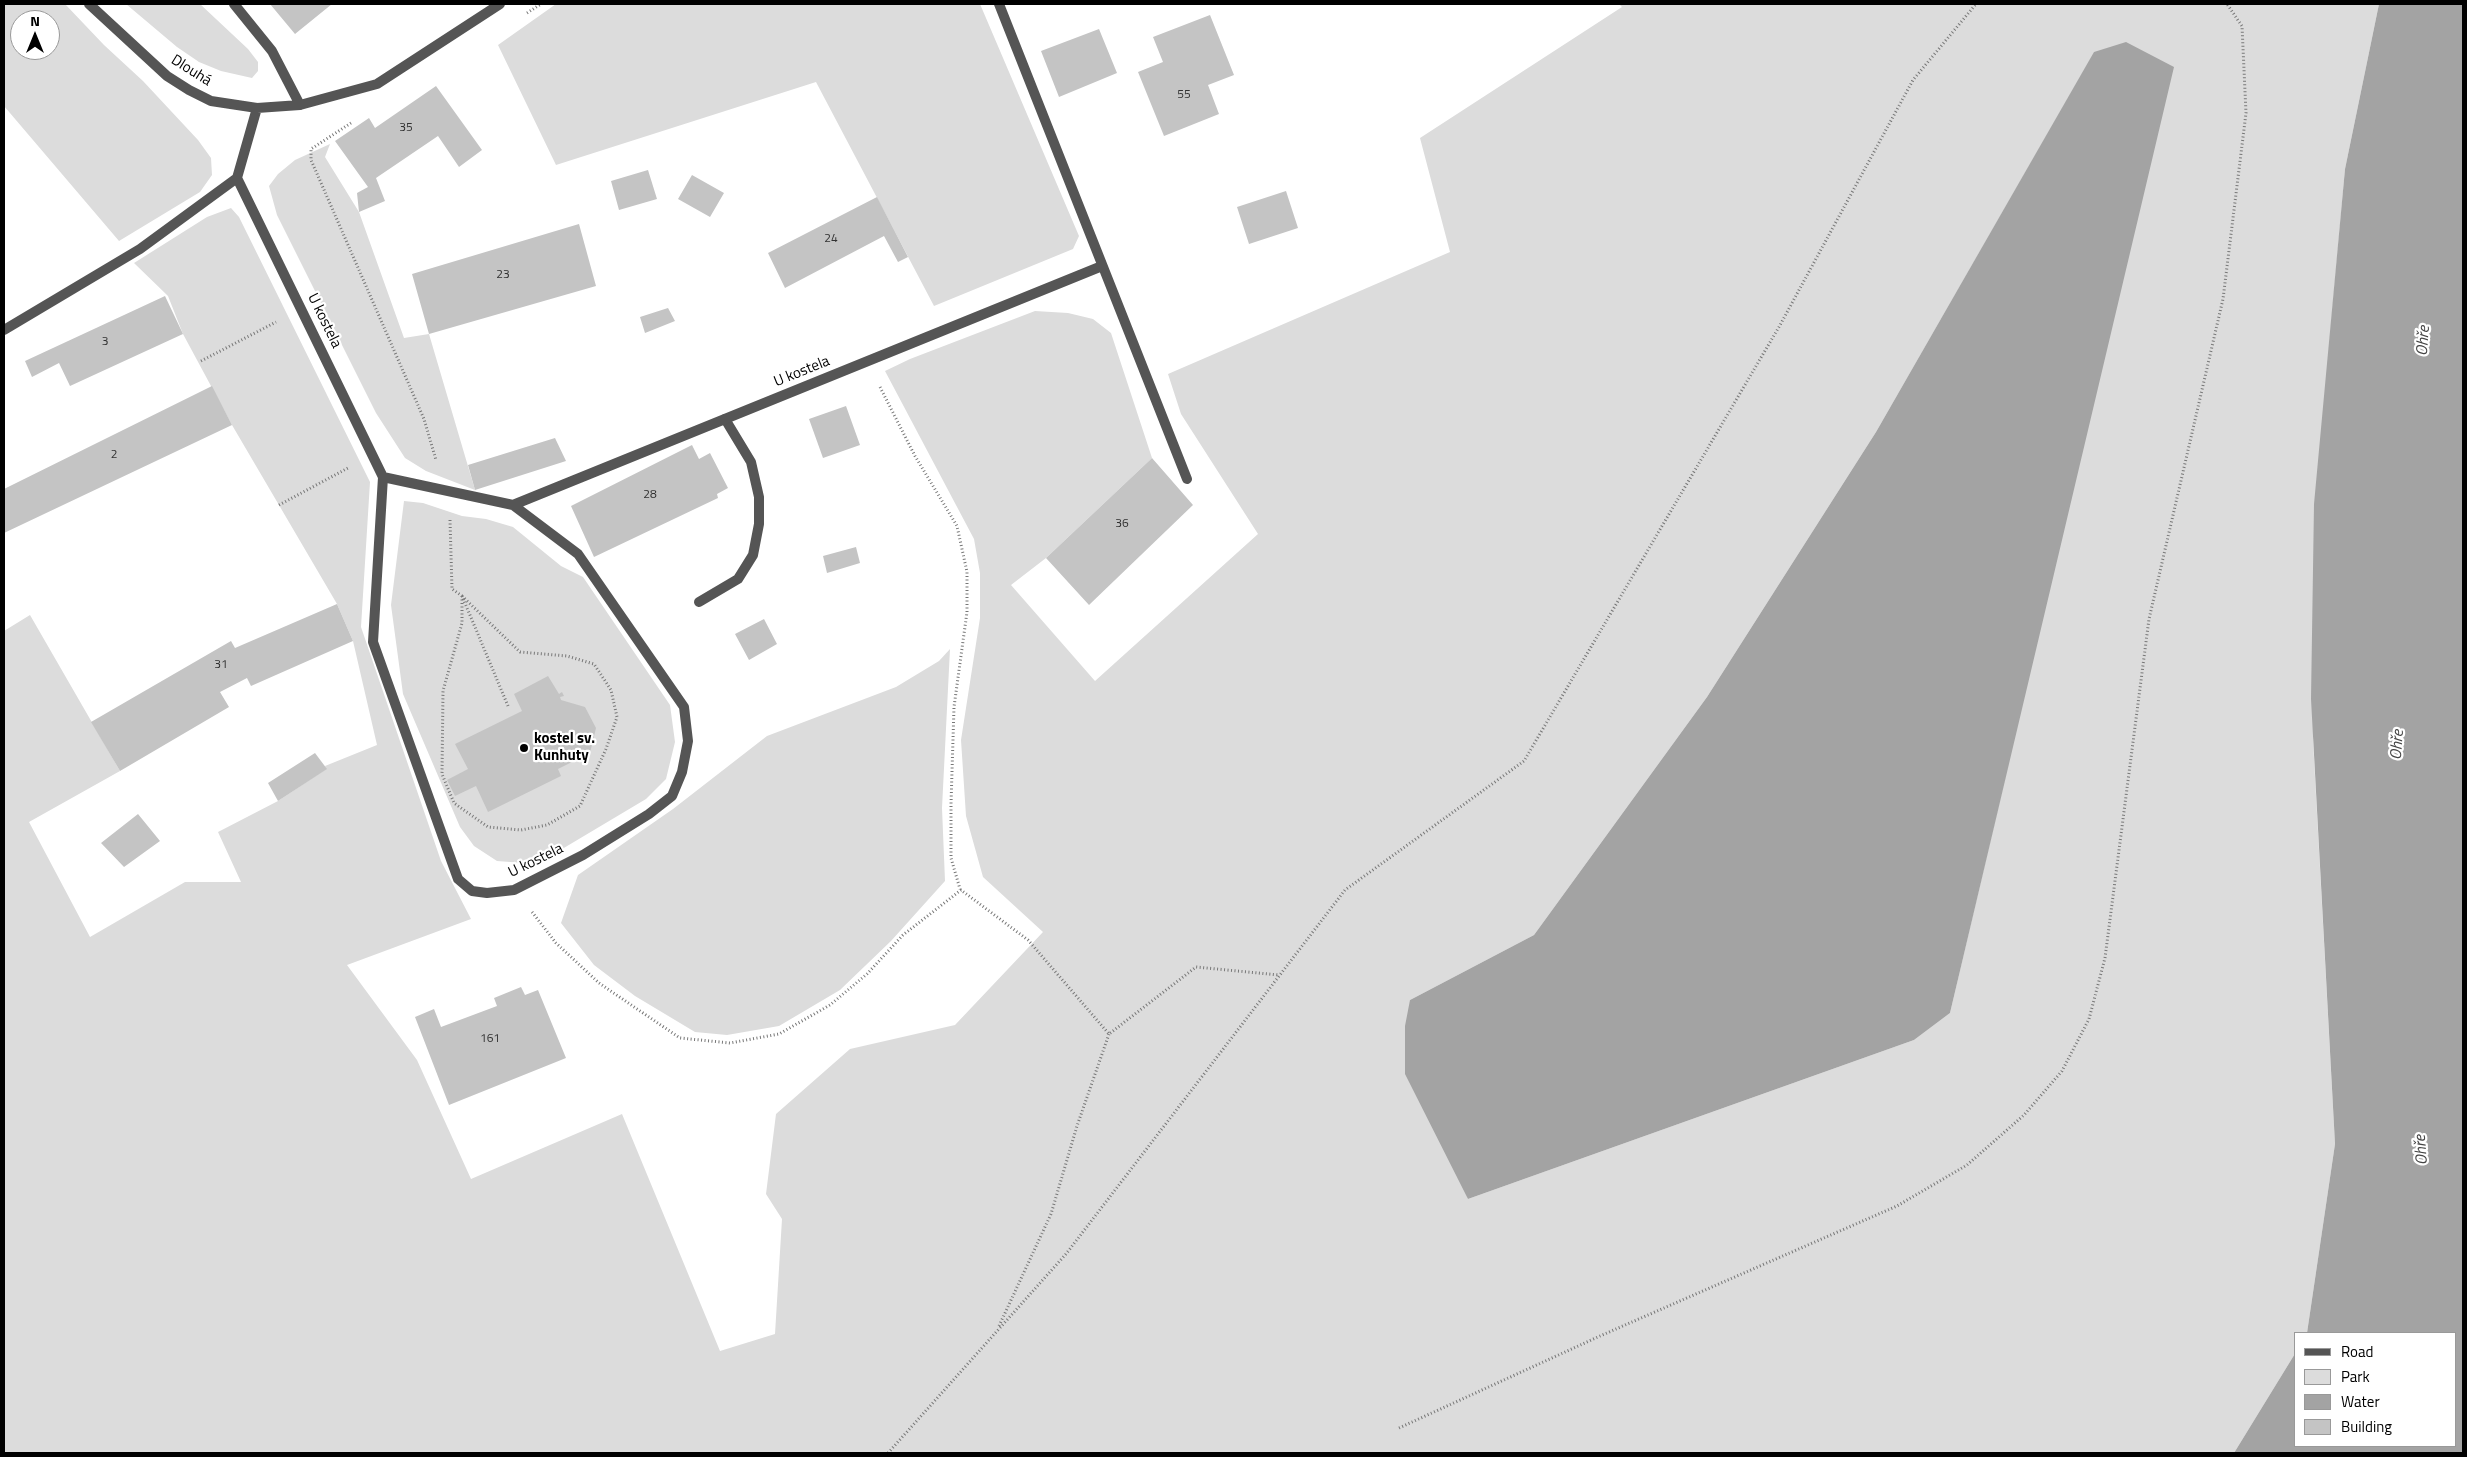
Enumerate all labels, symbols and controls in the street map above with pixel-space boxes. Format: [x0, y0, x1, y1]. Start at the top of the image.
north arrow [10, 10, 60, 60]
text: N [30, 10, 40, 31]
street label: Dlouhá [167, 52, 215, 90]
house number: 55 [1177, 88, 1191, 102]
house number: 35 [399, 121, 413, 135]
house number: 24 [824, 232, 838, 246]
house number: 23 [496, 268, 510, 282]
street label: U kostela [303, 291, 345, 351]
water label: Ohře [2413, 325, 2435, 357]
house number: 3 [102, 335, 108, 349]
street label: U kostela [771, 353, 833, 391]
house number: 2 [111, 448, 117, 462]
house number: 28 [643, 488, 657, 502]
house number: 36 [1115, 517, 1129, 531]
house number: 31 [214, 658, 228, 672]
water label: Ohře [2387, 729, 2409, 761]
place label: kostel sv. Kunhuty [534, 730, 595, 765]
marker: kostel sv. Kunhuty [518, 742, 530, 754]
street label: U kostela [506, 840, 566, 882]
house number: 161 [480, 1032, 500, 1046]
water label: Ohře [2411, 1134, 2433, 1166]
legend [2294, 1332, 2457, 1447]
text: Road [2341, 1340, 2373, 1363]
text: Park [2341, 1365, 2370, 1388]
text: Water [2341, 1390, 2380, 1413]
text: Building [2341, 1415, 2392, 1438]

